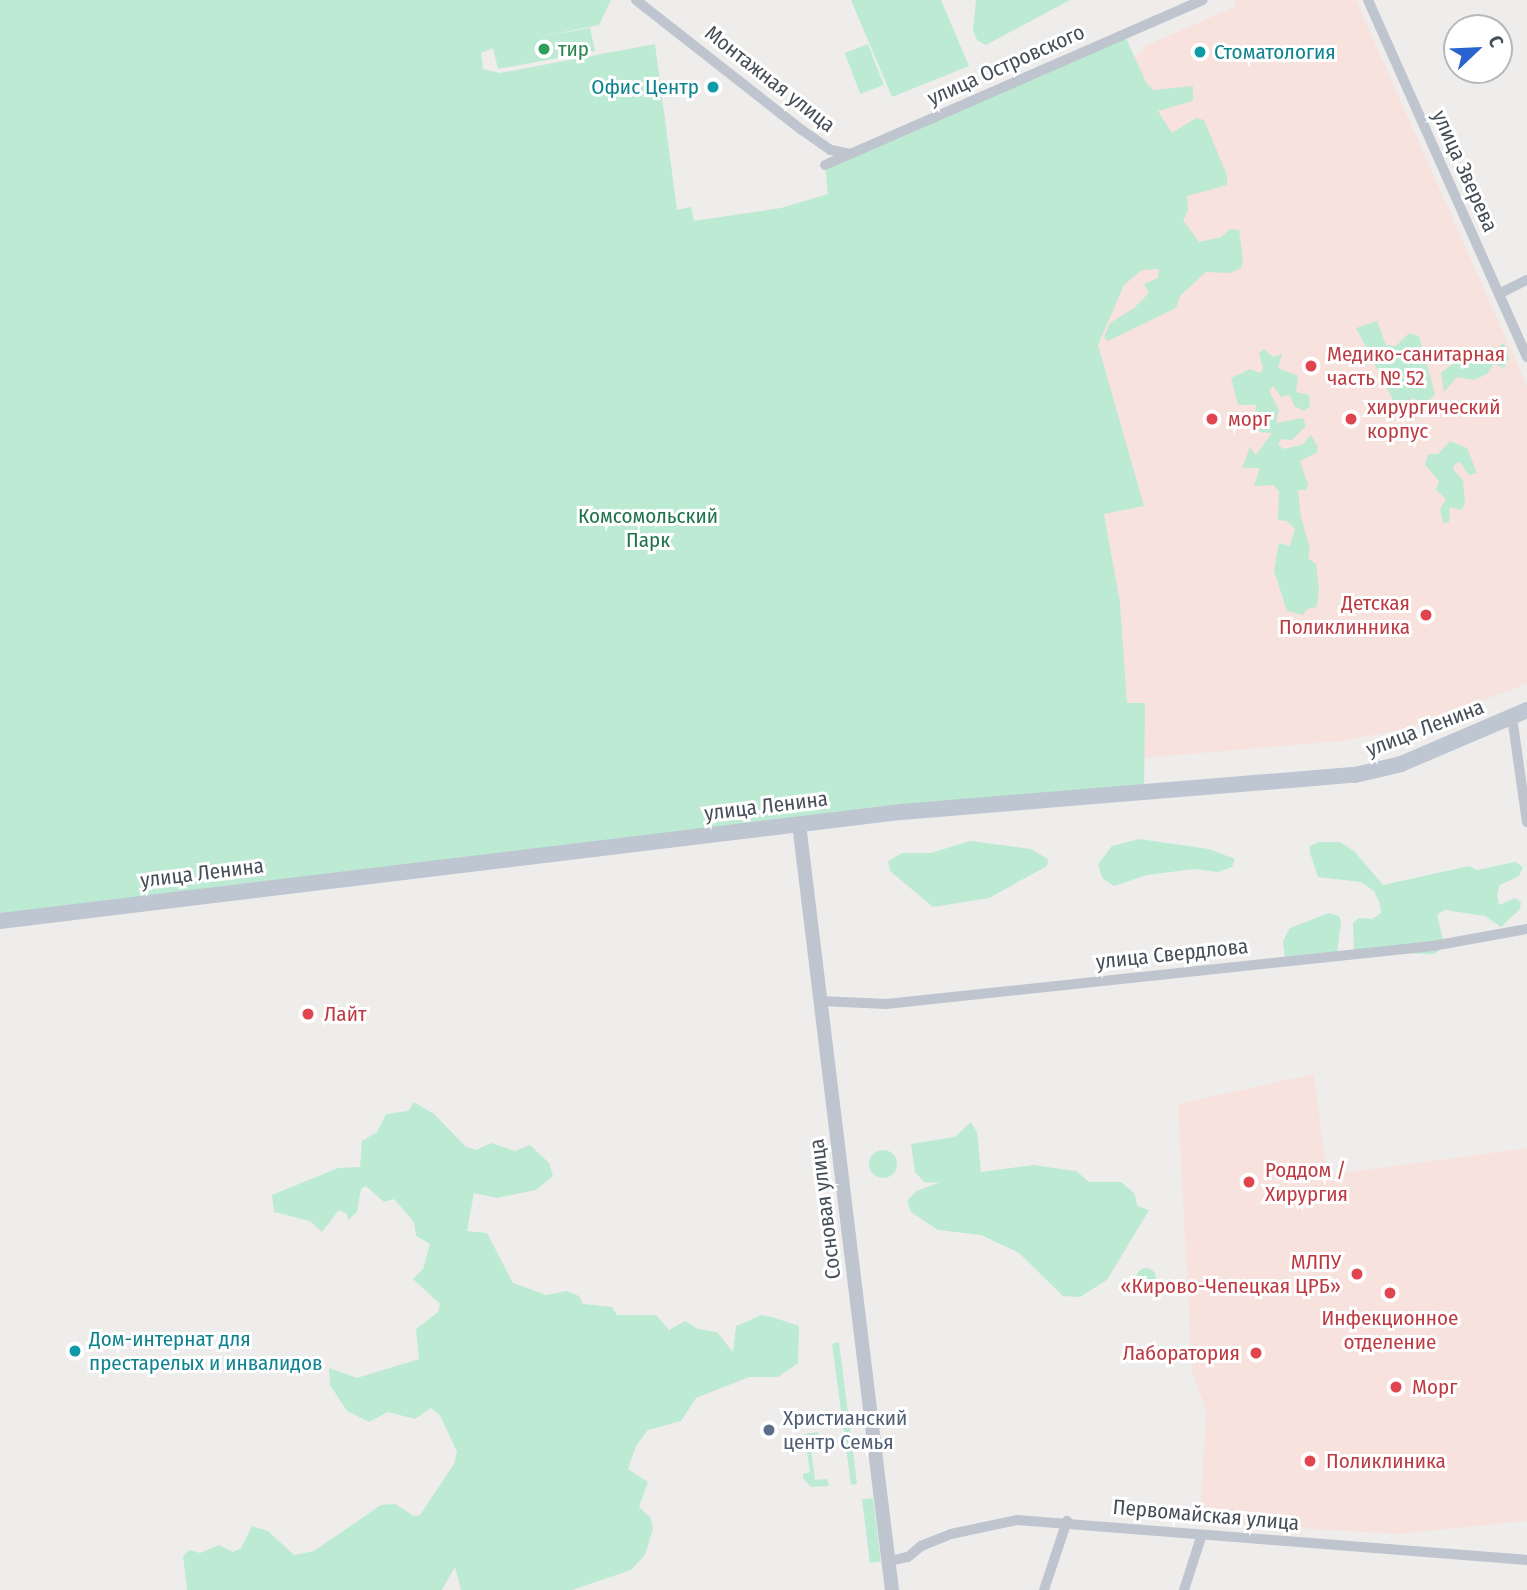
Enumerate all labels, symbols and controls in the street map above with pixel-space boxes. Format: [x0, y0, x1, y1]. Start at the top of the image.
north arrow [1443, 14, 1513, 84]
street label: улица Островского [924, 19, 1088, 111]
street label: Монтажная улица [700, 20, 840, 138]
text: С [1483, 32, 1508, 50]
place label: тир [558, 36, 589, 62]
place label: Стоматология [1214, 39, 1336, 65]
marker: тир [536, 41, 552, 57]
marker: Стоматология [1192, 44, 1208, 60]
place label: Офис Центр [591, 74, 699, 100]
marker: Офис Центр [705, 79, 721, 95]
street label: улица Зверева [1427, 106, 1503, 236]
place label: Медико-санитарная часть № 52 [1327, 341, 1505, 391]
marker: Медико-санитарная часть № 52 [1301, 356, 1321, 376]
place label: хирургический корпус [1367, 394, 1501, 444]
place label: морг [1228, 406, 1271, 432]
marker: морг [1202, 409, 1222, 429]
marker: хирургический корпус [1341, 409, 1361, 429]
park label: Комсомольский Парк [578, 503, 718, 553]
place label: Детская Поликлинника [1279, 590, 1410, 640]
marker: Детская Поликлинника [1416, 605, 1436, 625]
street label: улица Ленина [1363, 694, 1487, 762]
street label: улица Ленина [703, 786, 829, 826]
street label: улица Ленина [139, 853, 265, 893]
street label: улица Свердлова [1095, 933, 1249, 975]
place label: Лайт [324, 1001, 366, 1027]
marker: Лайт [298, 1004, 318, 1024]
street label: Сосновая улица [804, 1137, 846, 1281]
place label: Роддом / Хирургия [1265, 1157, 1348, 1207]
marker: Роддом / Хирургия [1239, 1172, 1259, 1192]
place label: МЛПУ «Кирово-Чепецкая ЦРБ» [1120, 1249, 1341, 1299]
marker: МЛПУ «Кирово-Чепецкая ЦРБ» [1347, 1264, 1367, 1284]
marker: Инфекционное отделение [1380, 1283, 1400, 1303]
place label: Инфекционное отделение [1322, 1305, 1458, 1355]
place label: Дом-интернат для престарелых и инвалидов [89, 1326, 323, 1376]
place label: Лаборатория [1123, 1340, 1240, 1366]
marker: Дом-интернат для престарелых и инвалидов [67, 1343, 83, 1359]
marker: Лаборатория [1246, 1343, 1266, 1363]
place label: Морг [1412, 1374, 1457, 1400]
marker: Морг [1386, 1377, 1406, 1397]
place label: Христианский центр Семья [783, 1405, 907, 1455]
marker: Христианский центр Семья [761, 1422, 777, 1438]
place label: Поликлиника [1326, 1448, 1446, 1474]
marker: Поликлиника [1300, 1451, 1320, 1471]
street label: Первомайская улица [1112, 1494, 1300, 1536]

